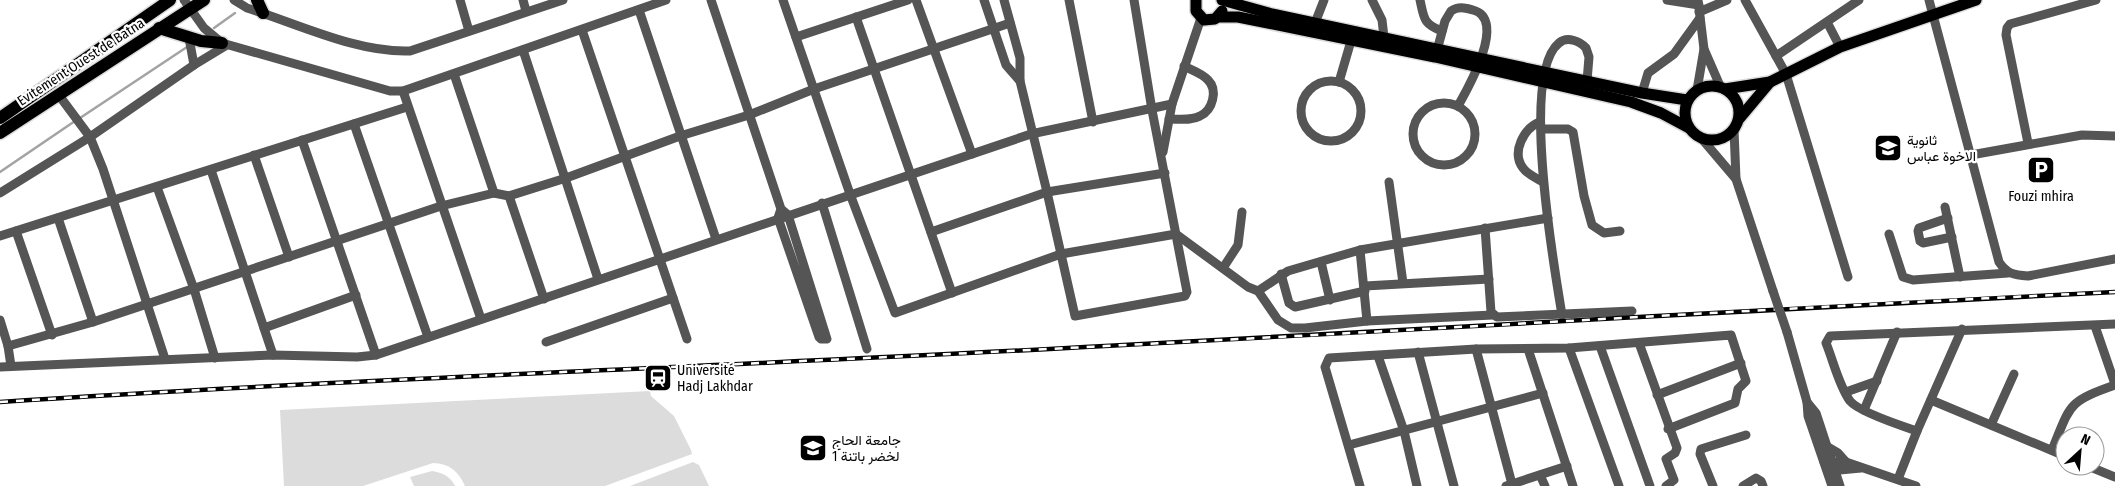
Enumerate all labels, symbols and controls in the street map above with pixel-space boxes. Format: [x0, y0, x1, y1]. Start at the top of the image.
street label: Evitement Ouest de Batna [14, 14, 148, 109]
place label: ثانوية الاخوة عباس [1907, 132, 1976, 165]
school or university icon: ثانوية الاخوة عباس [1873, 133, 1903, 163]
parking icon: Fouzi mhira [2026, 155, 2056, 185]
place label: Fouzi mhira [2008, 188, 2074, 205]
place label: Université Hadj Lakhdar [677, 362, 753, 395]
station icon: Université Hadj Lakhdar [643, 363, 673, 393]
north arrow [2055, 426, 2105, 476]
text: N [2078, 430, 2093, 449]
place label: جامعة الحاج لخضر باتنة 1 [832, 432, 901, 465]
school or university icon: جامعة الحاج لخضر باتنة 1 [798, 433, 828, 463]

